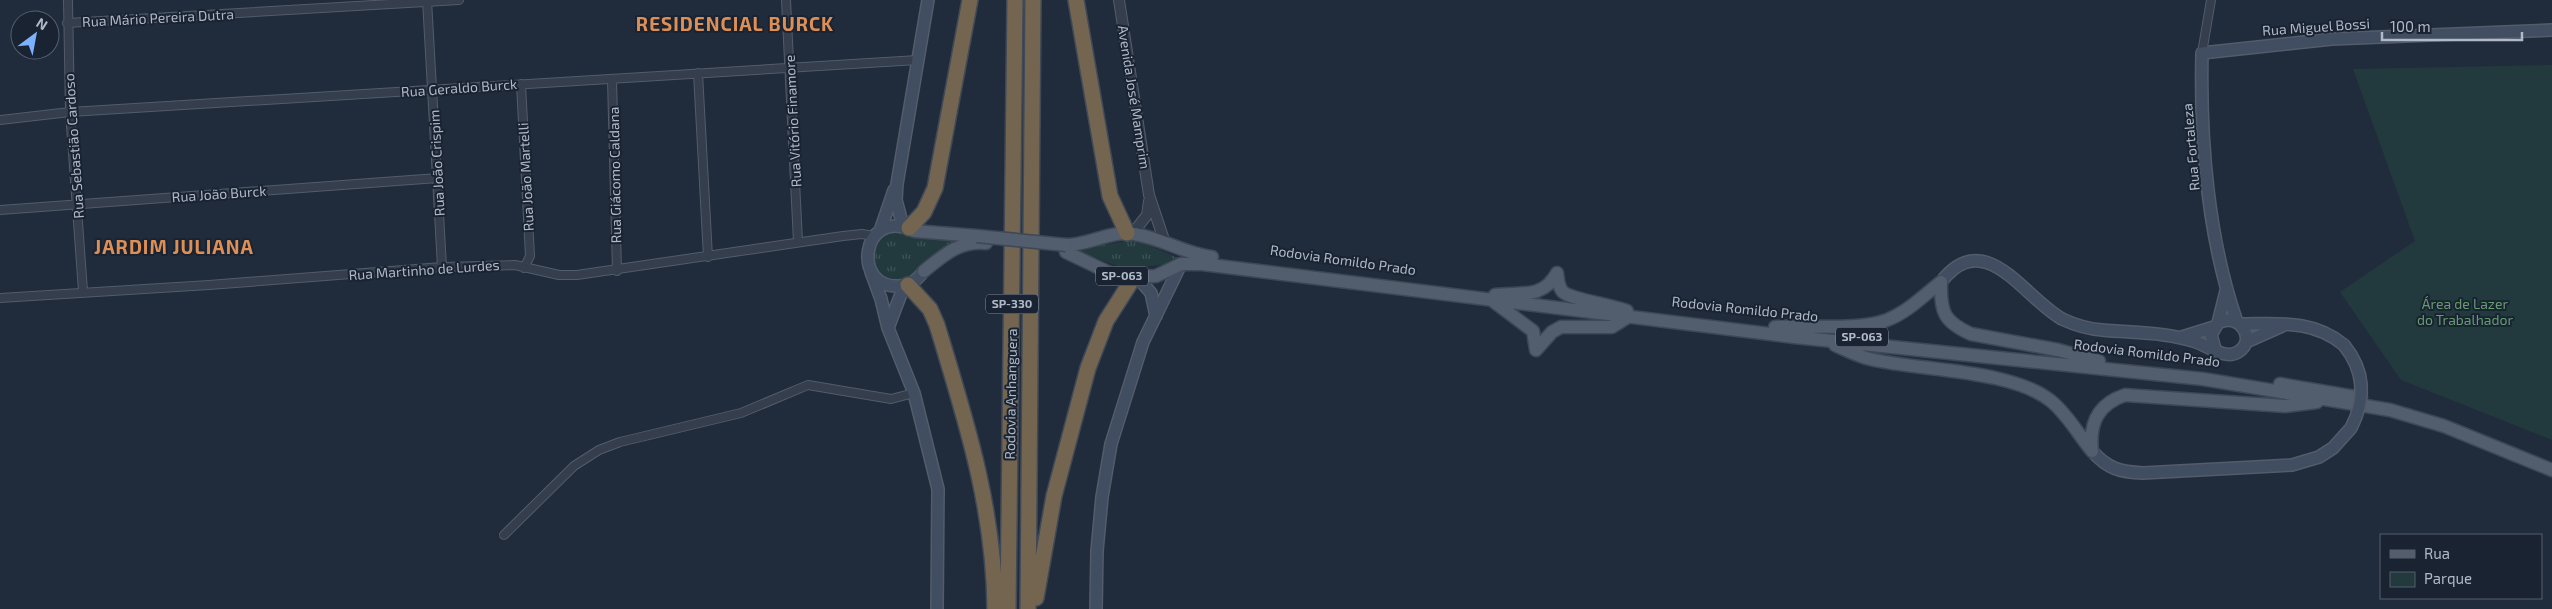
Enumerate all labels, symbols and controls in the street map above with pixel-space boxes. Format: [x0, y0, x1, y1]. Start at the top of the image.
street label: Rua Mário Pereira Dutra [82, 5, 234, 30]
north arrow [10, 10, 60, 60]
scale bar [2382, 10, 2522, 42]
district label: RESIDENCIAL BURCK [636, 12, 834, 35]
text: N [33, 14, 51, 33]
street label: Rua Miguel Bossi [2262, 14, 2370, 39]
text: 100 m [2390, 17, 2431, 35]
street label: Avenida José Mamprim [1115, 24, 1154, 170]
street label: Rua Vitório Finamore [781, 54, 804, 188]
street label: Rua Sebastião Cardoso [60, 73, 87, 219]
street label: Rua Geraldo Burck [400, 75, 518, 100]
street label: Rua Fortaleza [2178, 103, 2203, 192]
street label: Rua Giácomo Caldana [605, 106, 624, 244]
street label: Rua João Crispim [425, 109, 448, 217]
street label: Rua João Martelli [514, 122, 537, 232]
street label: Rua João Burck [171, 182, 267, 205]
district label: JARDIM JULIANA [94, 235, 254, 258]
street label: Rodovia Romildo Prado [1269, 241, 1417, 278]
street label: Rua Martinho de Lurdes [348, 256, 500, 283]
road number: SP-063 [1096, 266, 1148, 286]
street label: Rodovia Romildo Prado [1671, 292, 1819, 325]
road number: SP-330 [986, 294, 1038, 314]
park label: Área de Lazer do Trabalhador [2417, 295, 2513, 328]
street label: Rodovia Anhanguera [1001, 328, 1020, 460]
road number: SP-063 [1836, 328, 1888, 347]
street label: Rodovia Romildo Prado [2073, 335, 2221, 370]
legend [2380, 534, 2542, 599]
text: Rua [2424, 544, 2450, 562]
text: Parque [2424, 569, 2472, 587]

